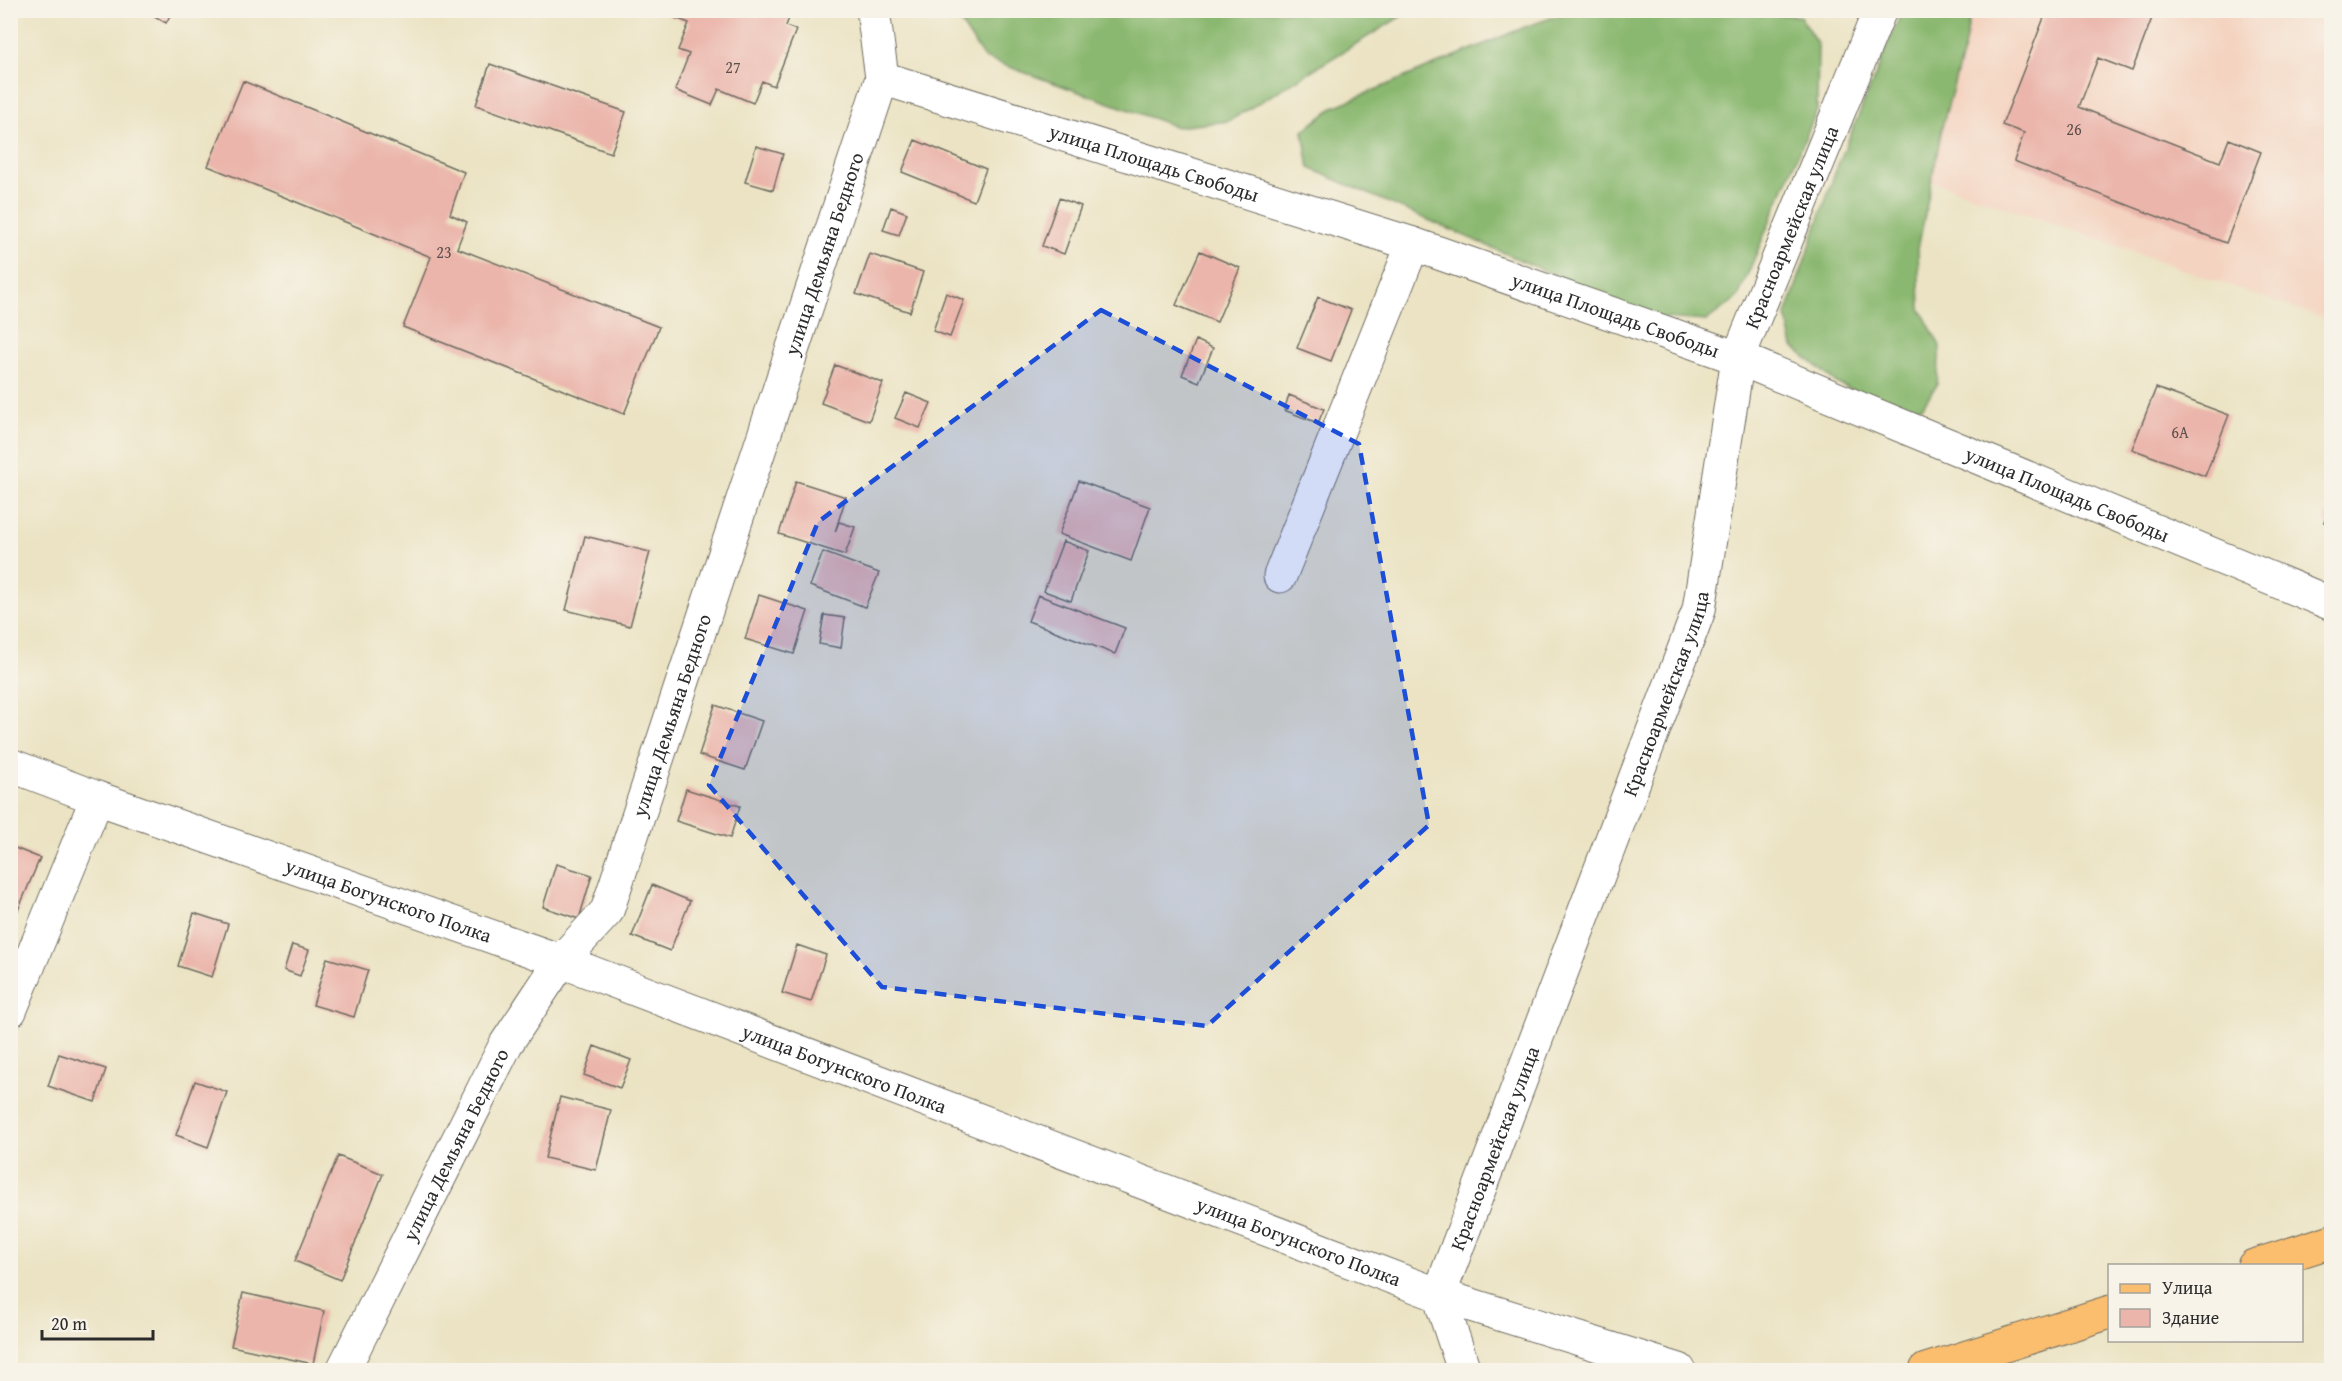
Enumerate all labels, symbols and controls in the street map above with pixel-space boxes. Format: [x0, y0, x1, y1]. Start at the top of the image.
house number: 27 [725, 55, 741, 79]
street label: улица Площадь Свободы [1045, 116, 1263, 209]
house number: 26 [2066, 117, 2082, 141]
street label: Красноармейская улица [1737, 121, 1845, 333]
street label: улица Демьяна Бедного [776, 148, 870, 360]
house number: 23 [436, 240, 452, 264]
street label: улица Площадь Свободы [1507, 264, 1724, 364]
house number: 6А [2171, 420, 2189, 444]
street label: улица Площадь Свободы [1960, 438, 2174, 549]
street label: Красноармейская улица [1615, 589, 1716, 800]
street label: улица Демьяна Бедного [624, 610, 718, 821]
street label: улица Богунского Полка [281, 850, 496, 950]
street label: улица Богунского Полка [737, 1016, 952, 1121]
street label: Красноармейская улица [1442, 1041, 1546, 1255]
street label: улица Демьяна Бедного [394, 1043, 516, 1247]
street label: улица Богунского Полка [1191, 1189, 1406, 1293]
legend [2108, 1264, 2303, 1342]
text: Улица [2162, 1274, 2213, 1301]
scale bar [42, 1303, 153, 1341]
text: Здание [2162, 1304, 2219, 1331]
text: 20 m [51, 1310, 87, 1337]

